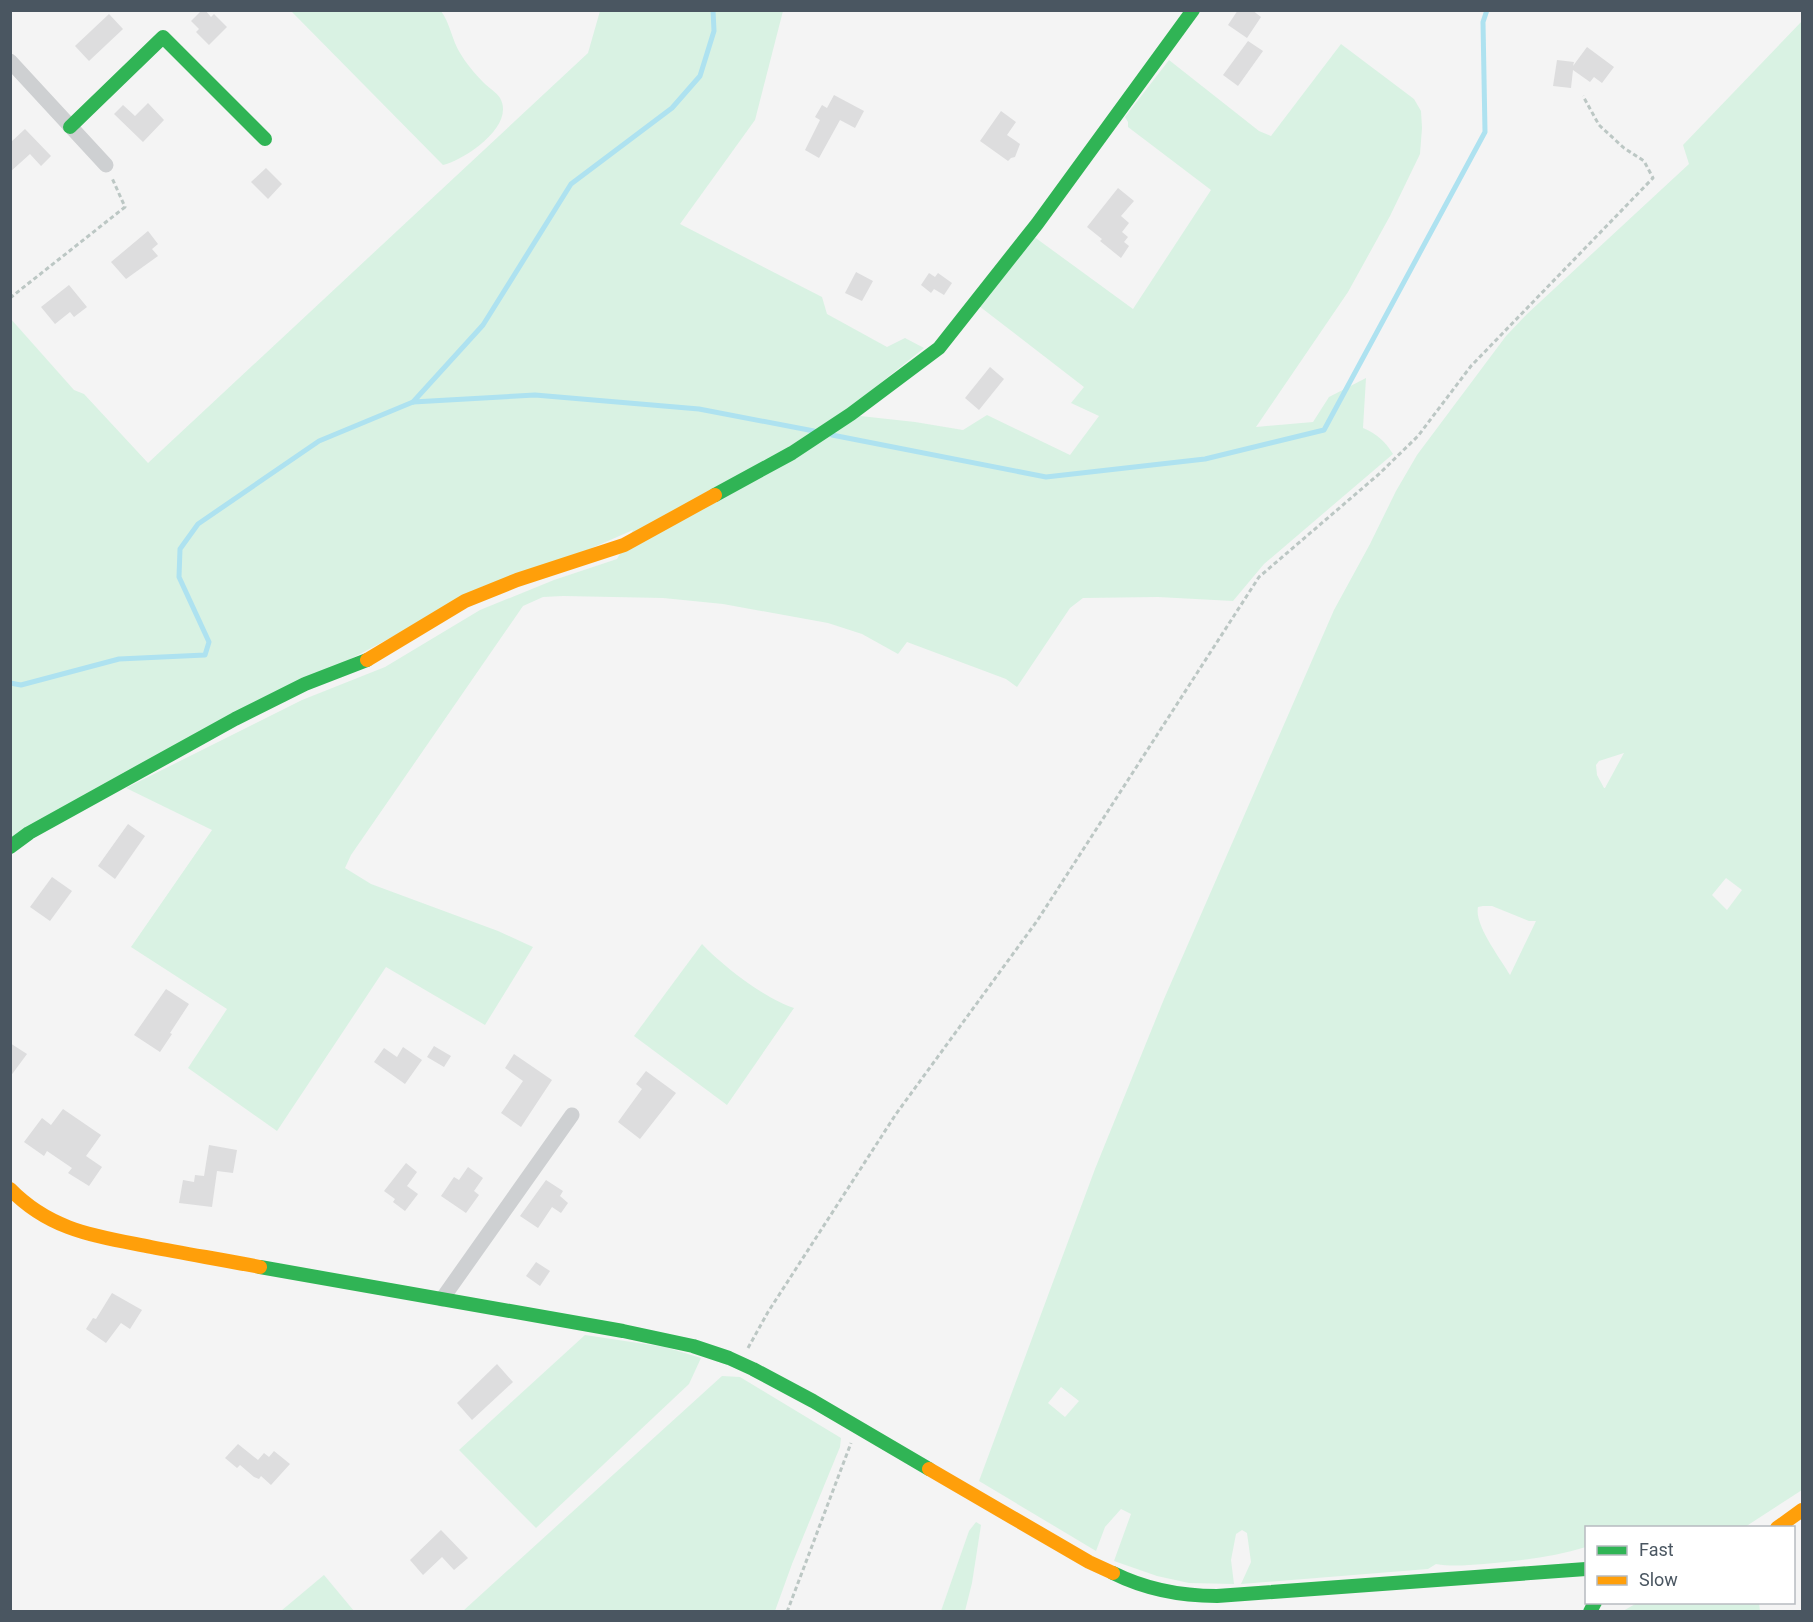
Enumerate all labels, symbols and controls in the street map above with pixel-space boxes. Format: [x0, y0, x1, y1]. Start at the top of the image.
legend [1585, 1526, 1795, 1604]
text: Fast [1639, 1539, 1674, 1560]
text: Slow [1639, 1569, 1678, 1590]

